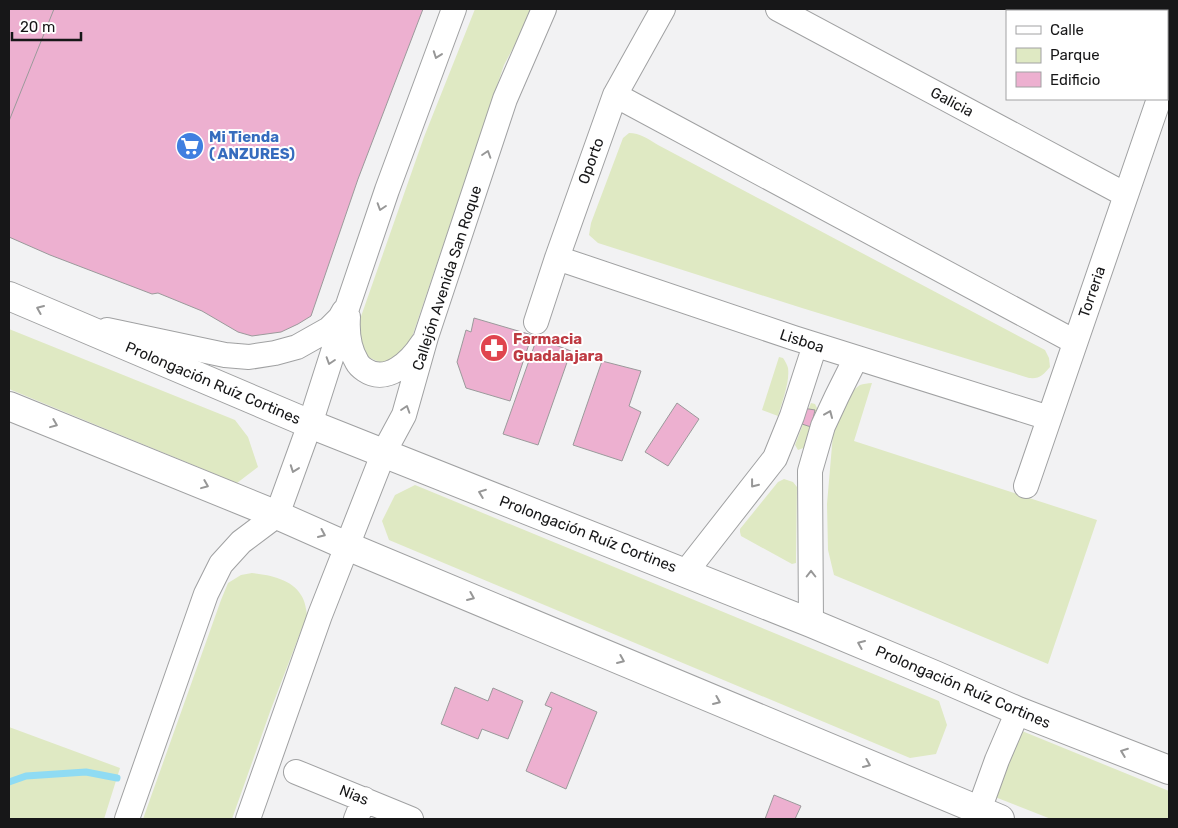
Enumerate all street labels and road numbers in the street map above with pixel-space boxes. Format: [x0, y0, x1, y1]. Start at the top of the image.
street label: Galicia [927, 83, 977, 121]
street label: Oporto [574, 135, 608, 187]
street label: Callejón Avenida San Roque [409, 183, 485, 373]
street label: Torreria [1075, 264, 1109, 320]
street label: Lisboa [778, 325, 826, 357]
street label: Prolongación Ruíz Cortines [123, 338, 304, 428]
street label: Prolongación Ruíz Cortines [497, 492, 679, 576]
street label: Prolongación Ruíz Cortines [873, 642, 1054, 732]
street label: Nias [337, 781, 372, 809]

